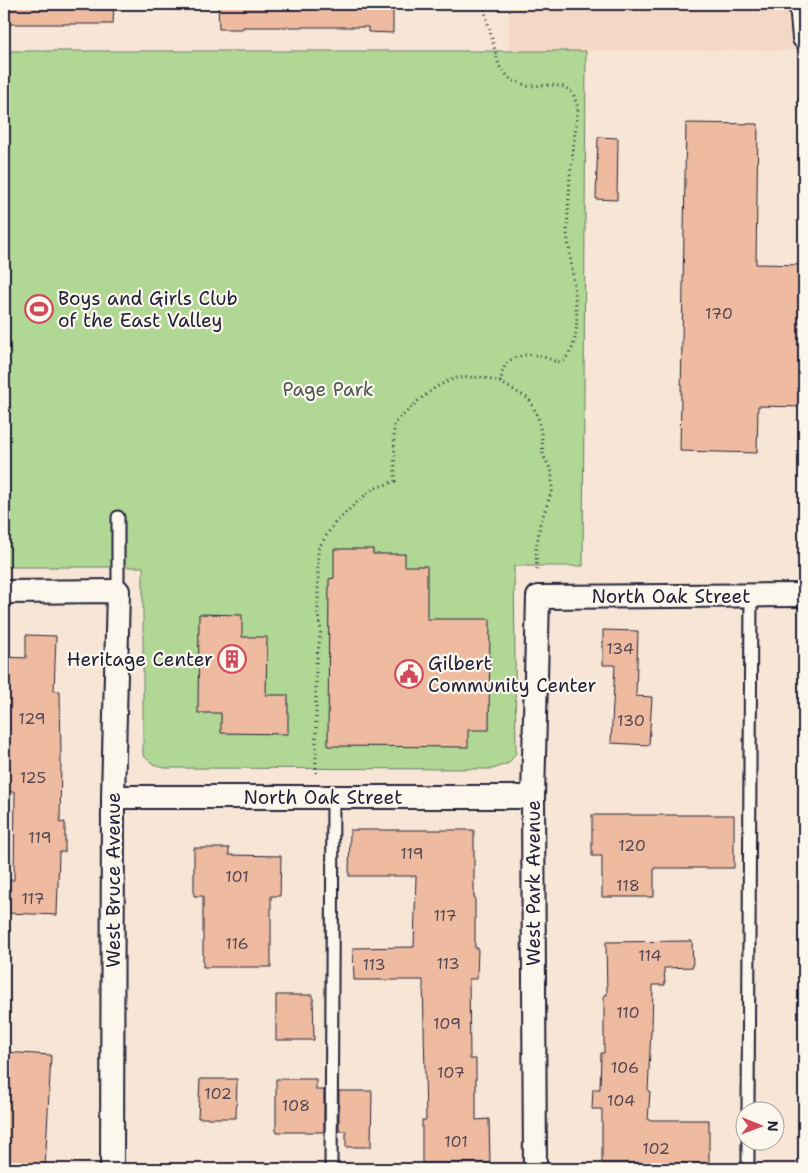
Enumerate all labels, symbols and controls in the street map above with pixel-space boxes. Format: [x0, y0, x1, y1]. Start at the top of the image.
place label: Boys and Girls Club of the East Valley [58, 286, 238, 333]
sports icon: Boys and Girls Club of the East Valley [24, 294, 54, 324]
house number: 170 [705, 303, 733, 324]
park label: Page Park [282, 377, 374, 402]
street label: North Oak Street [592, 584, 750, 609]
house number: 134 [606, 638, 634, 659]
building icon: Heritage Center [217, 644, 247, 674]
place label: Heritage Center [67, 647, 213, 672]
place label: Gilbert Community Center [428, 651, 597, 698]
public building icon: Gilbert Community Center [394, 659, 424, 689]
house number: 129 [18, 708, 46, 729]
house number: 130 [617, 710, 645, 731]
house number: 125 [20, 767, 46, 788]
street label: North Oak Street [244, 785, 402, 810]
street label: West Bruce Avenue [101, 792, 126, 968]
street label: West Park Avenue [521, 800, 546, 966]
house number: 119 [28, 827, 52, 848]
house number: 120 [618, 835, 646, 856]
house number: 119 [400, 843, 424, 864]
house number: 101 [225, 866, 249, 887]
house number: 118 [616, 875, 640, 896]
house number: 117 [21, 888, 45, 909]
house number: 117 [433, 905, 457, 926]
house number: 116 [225, 933, 249, 954]
house number: 114 [638, 945, 662, 966]
house number: 113 [436, 953, 460, 974]
house number: 113 [362, 954, 386, 975]
house number: 110 [616, 1002, 640, 1023]
house number: 109 [433, 1013, 461, 1034]
house number: 106 [611, 1057, 639, 1078]
house number: 107 [437, 1062, 465, 1083]
house number: 102 [204, 1083, 232, 1104]
house number: 104 [607, 1090, 635, 1111]
house number: 108 [282, 1095, 310, 1116]
north arrow [736, 1100, 786, 1150]
text: N [764, 1121, 782, 1132]
house number: 101 [444, 1131, 468, 1152]
house number: 102 [642, 1138, 670, 1159]

